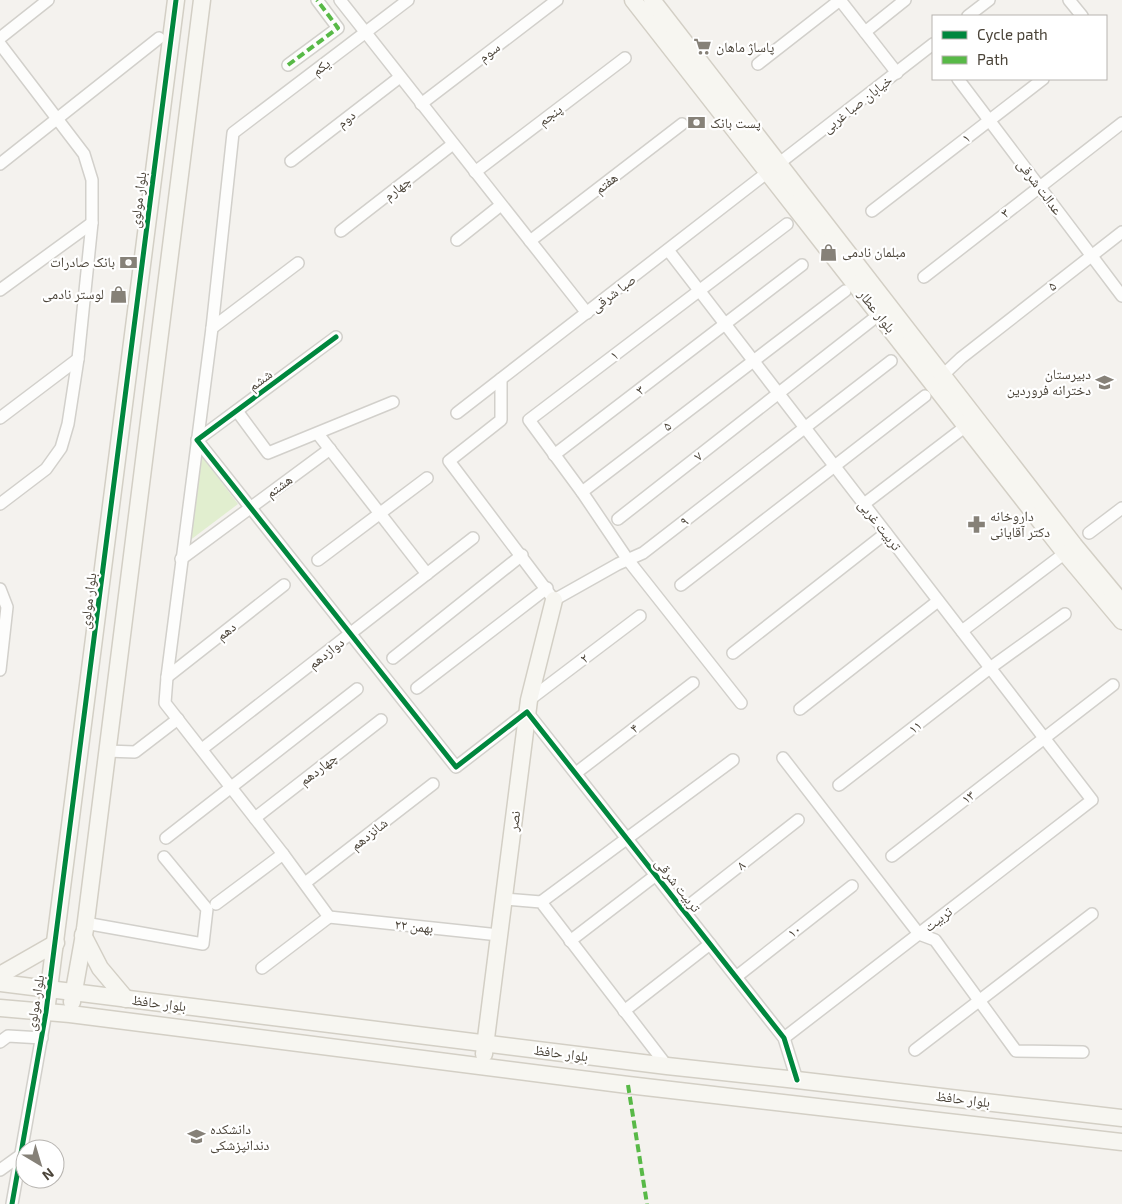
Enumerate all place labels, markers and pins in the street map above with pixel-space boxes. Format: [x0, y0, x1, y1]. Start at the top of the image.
supermarket icon: پاساژ ماهان [692, 37, 712, 57]
place label: پاساژ ماهان [716, 38, 775, 56]
bank icon: پست بانک [686, 113, 706, 133]
place label: پست بانک [710, 114, 761, 132]
shop icon: مبلمان نادمی [818, 242, 838, 262]
place label: مبلمان نادمی [842, 243, 906, 261]
bank icon: بانک صادرات [119, 252, 139, 272]
place label: بانک صادرات [50, 253, 115, 271]
shop icon: لوستر نادمی [108, 284, 128, 304]
place label: لوستر نادمی [42, 285, 104, 303]
place label: دبیرستان دخترانه فروردین [1007, 365, 1091, 399]
school or university icon: دبیرستان دخترانه فروردین [1095, 372, 1115, 392]
place label: داروخانه دکتر آقایانی [990, 507, 1050, 541]
pharmacy icon: داروخانه دکتر آقایانی [966, 514, 986, 534]
place label: دانشکده دندانپزشکی [210, 1120, 270, 1154]
school or university icon: دانشکده دندانپزشکی [186, 1127, 206, 1147]

